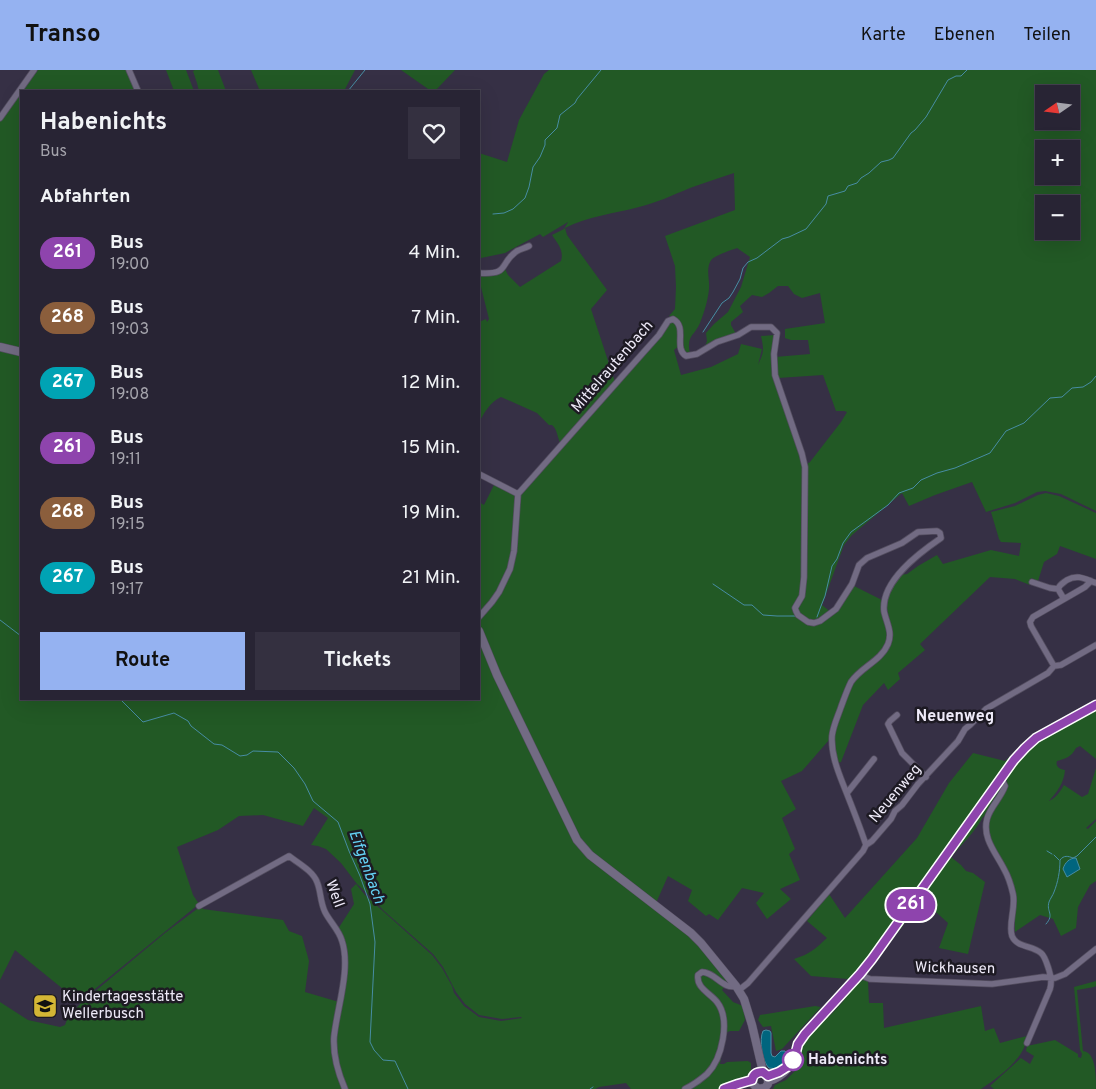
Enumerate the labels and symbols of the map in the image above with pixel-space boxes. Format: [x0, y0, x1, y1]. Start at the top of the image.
north arrow [1035, 85, 1080, 130]
street label: Mittelrautenbach [568, 317, 658, 417]
district label: Neuenweg [916, 707, 994, 727]
street label: Neuenweg [866, 761, 926, 827]
water label: Eifgenbach [343, 827, 389, 907]
street label: Well [320, 877, 348, 911]
line badge: 261 [882, 889, 940, 921]
street label: Wickhausen [915, 959, 995, 979]
place label: Kindertagesstätte Wellerbusch [62, 988, 183, 1024]
school or university icon: Kindertagesstätte Wellerbusch [32, 993, 58, 1019]
marker: Habenichts [782, 1049, 804, 1071]
place label: Habenichts [808, 1051, 887, 1070]

